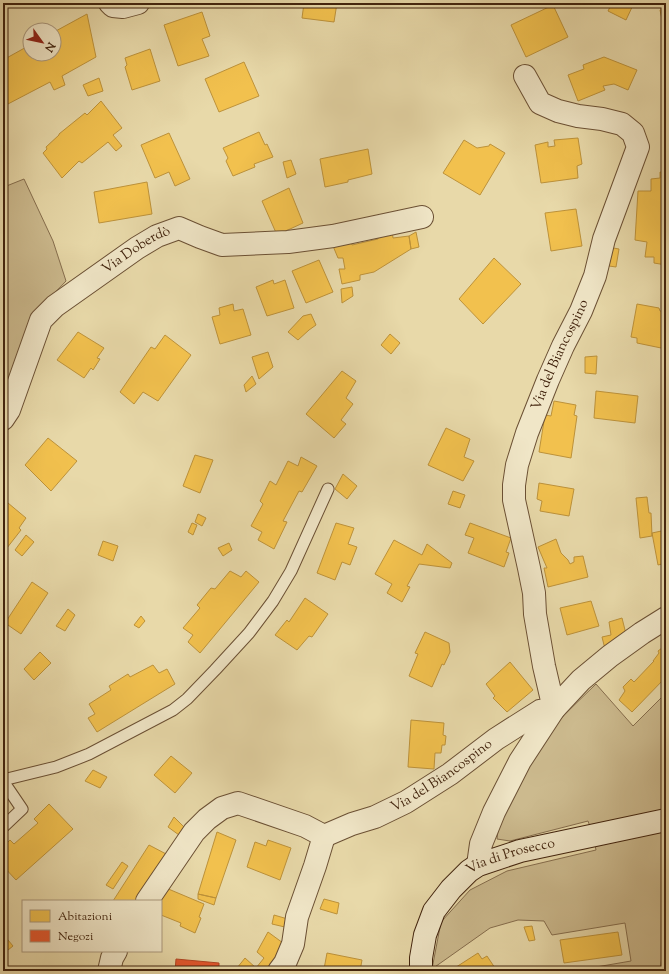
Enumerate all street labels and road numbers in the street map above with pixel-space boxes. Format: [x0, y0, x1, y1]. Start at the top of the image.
street label: Via Doberdò [98, 222, 174, 279]
street label: Via del Biancospino [527, 297, 595, 413]
street label: Via del Biancospino [387, 735, 497, 818]
street label: Via di Prosecco [463, 834, 557, 880]

